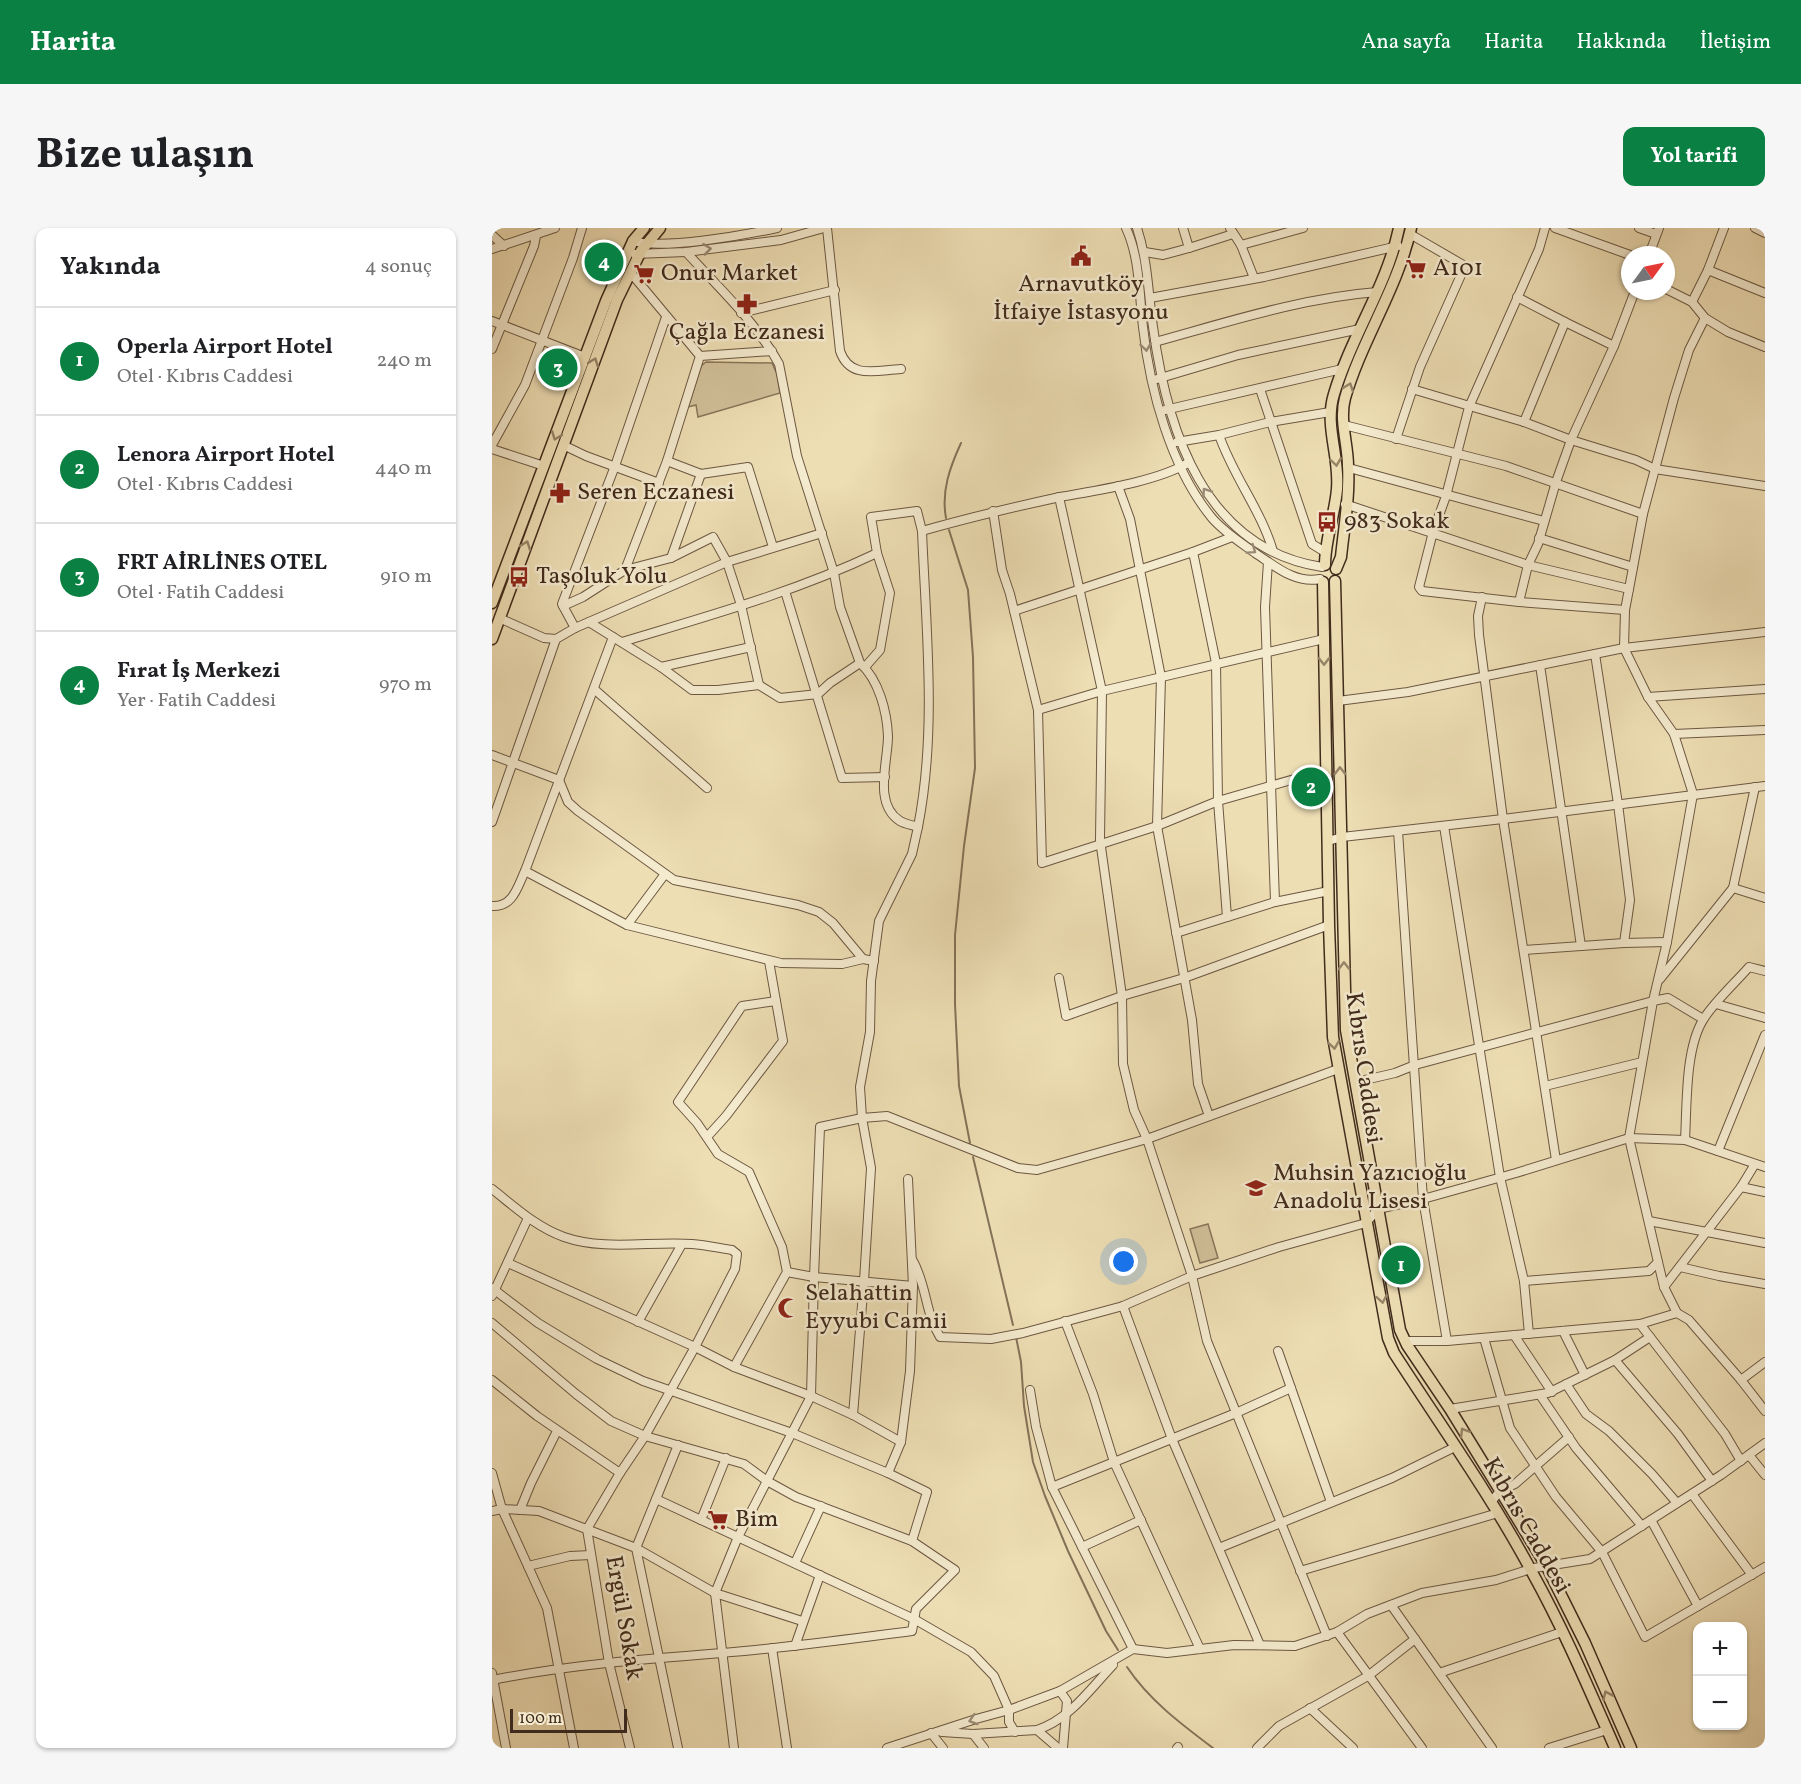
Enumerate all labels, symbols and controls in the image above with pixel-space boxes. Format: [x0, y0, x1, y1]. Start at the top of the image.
text: Harita [30, 23, 116, 62]
text: Ana sayfa [1361, 28, 1451, 57]
text: Harita [1484, 28, 1543, 57]
text: Hakkında [1576, 28, 1667, 57]
text: İletişim [1700, 28, 1771, 57]
text: Bize ulaşın [36, 127, 255, 186]
button: Yol tarifi [1623, 127, 1765, 186]
pin: 4 [584, 240, 624, 285]
one-way arrow [703, 244, 712, 256]
public building icon: Arnavutköy İtfaiye İstasyonu [1069, 244, 1093, 268]
north arrow [1621, 246, 1675, 300]
text: Yakında [60, 249, 161, 285]
place label: A101 [1433, 252, 1483, 286]
text: 4 sonuç [365, 253, 432, 281]
place label: Onur Market [661, 257, 798, 291]
supermarket icon: A101 [1404, 257, 1428, 281]
supermarket icon: Onur Market [632, 262, 656, 286]
place label: Arnavutköy İtfaiye İstasyonu [993, 268, 1169, 330]
pharmacy icon: Çağla Eczanesi [735, 292, 759, 316]
place label: Çağla Eczanesi [669, 316, 825, 350]
text: Operla Airport Hotel [117, 332, 333, 363]
one-way arrow [1139, 343, 1151, 352]
pin: 3 [538, 346, 578, 390]
text: 1 [75, 347, 84, 375]
text: 240 m [377, 347, 432, 375]
one-way arrow [587, 357, 599, 368]
text: Otel · Kıbrıs Caddesi [117, 363, 293, 391]
one-way arrow [1342, 382, 1354, 393]
one-way arrow [550, 430, 563, 440]
text: Lenora Airport Hotel [117, 440, 335, 471]
text: 2 [74, 455, 85, 483]
text: 440 m [375, 455, 432, 483]
one-way arrow [1329, 457, 1341, 466]
text: Otel · Kıbrıs Caddesi [117, 471, 293, 499]
place label: Seren Eczanesi [577, 476, 735, 510]
pharmacy icon: Seren Eczanesi [548, 481, 572, 505]
one-way arrow [1202, 488, 1213, 499]
place label: 983 Sokak [1344, 505, 1450, 539]
bus stop icon: 983 Sokak [1315, 510, 1339, 534]
one-way arrow [519, 540, 531, 551]
one-way arrow [1245, 543, 1256, 554]
text: FRT AİRLİNES OTEL [117, 548, 327, 579]
place label: Taşoluk Yolu [536, 560, 667, 594]
text: 3 [74, 563, 85, 591]
text: 910 m [380, 563, 432, 591]
bus stop icon: Taşoluk Yolu [507, 565, 531, 589]
text: Otel · Fatih Caddesi [117, 579, 284, 607]
text: Fırat İş Merkezi [117, 656, 280, 687]
one-way arrow [1318, 657, 1330, 666]
text: 4 [73, 671, 86, 699]
text: 970 m [379, 671, 432, 699]
text: Yer · Fatih Caddesi [117, 687, 276, 715]
pin: 2 [1292, 764, 1330, 810]
one-way arrow [1334, 767, 1346, 776]
one-way arrow [1338, 962, 1351, 971]
street label: Kıbrıs Caddesi [1336, 990, 1390, 1146]
one-way arrow [1328, 1041, 1340, 1050]
place label: Muhsin Yazıcıoğlu Anadolu Lisesi [1273, 1157, 1467, 1219]
school or university icon: Muhsin Yazıcıoğlu Anadolu Lisesi [1244, 1176, 1268, 1200]
pin: 1 [1382, 1242, 1420, 1288]
your location [1109, 1247, 1138, 1276]
place label: Selahattin Eyyubi Camii [805, 1277, 947, 1339]
one-way arrow [1375, 1294, 1387, 1303]
mosque icon: Selahattin Eyyubi Camii [776, 1296, 800, 1320]
one-way arrow [1459, 1428, 1471, 1438]
street label: Kıbrıs Caddesi [1473, 1451, 1579, 1601]
place label: Bim [735, 1503, 778, 1537]
supermarket icon: Bim [706, 1508, 730, 1532]
street label: Ergül Sokak [595, 1553, 651, 1683]
map controls [1693, 1622, 1747, 1730]
button: + [1693, 1622, 1747, 1676]
button: − [1693, 1676, 1747, 1730]
one-way arrow [1602, 1690, 1614, 1701]
scale bar [510, 1706, 627, 1734]
text: 100 m [519, 1708, 562, 1730]
one-way arrow [968, 1713, 979, 1725]

